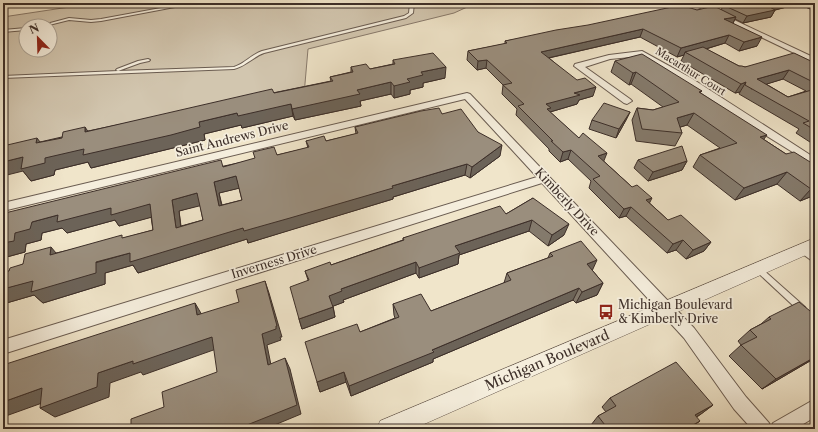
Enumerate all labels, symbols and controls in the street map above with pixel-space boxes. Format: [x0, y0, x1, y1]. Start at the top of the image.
north arrow [18, 18, 58, 58]
text: N [27, 20, 42, 37]
street label: Macarthur Court [653, 45, 729, 98]
street label: Saint Andrews Drive [174, 117, 290, 160]
street label: Kimberly Drive [532, 165, 603, 239]
street label: Inverness Drive [229, 241, 319, 282]
place label: Michigan Boulevard & Kimberly Drive [618, 297, 733, 326]
bus stop icon: Michigan Boulevard & Kimberly Drive [597, 303, 615, 321]
street label: Michigan Boulevard [482, 325, 612, 394]

